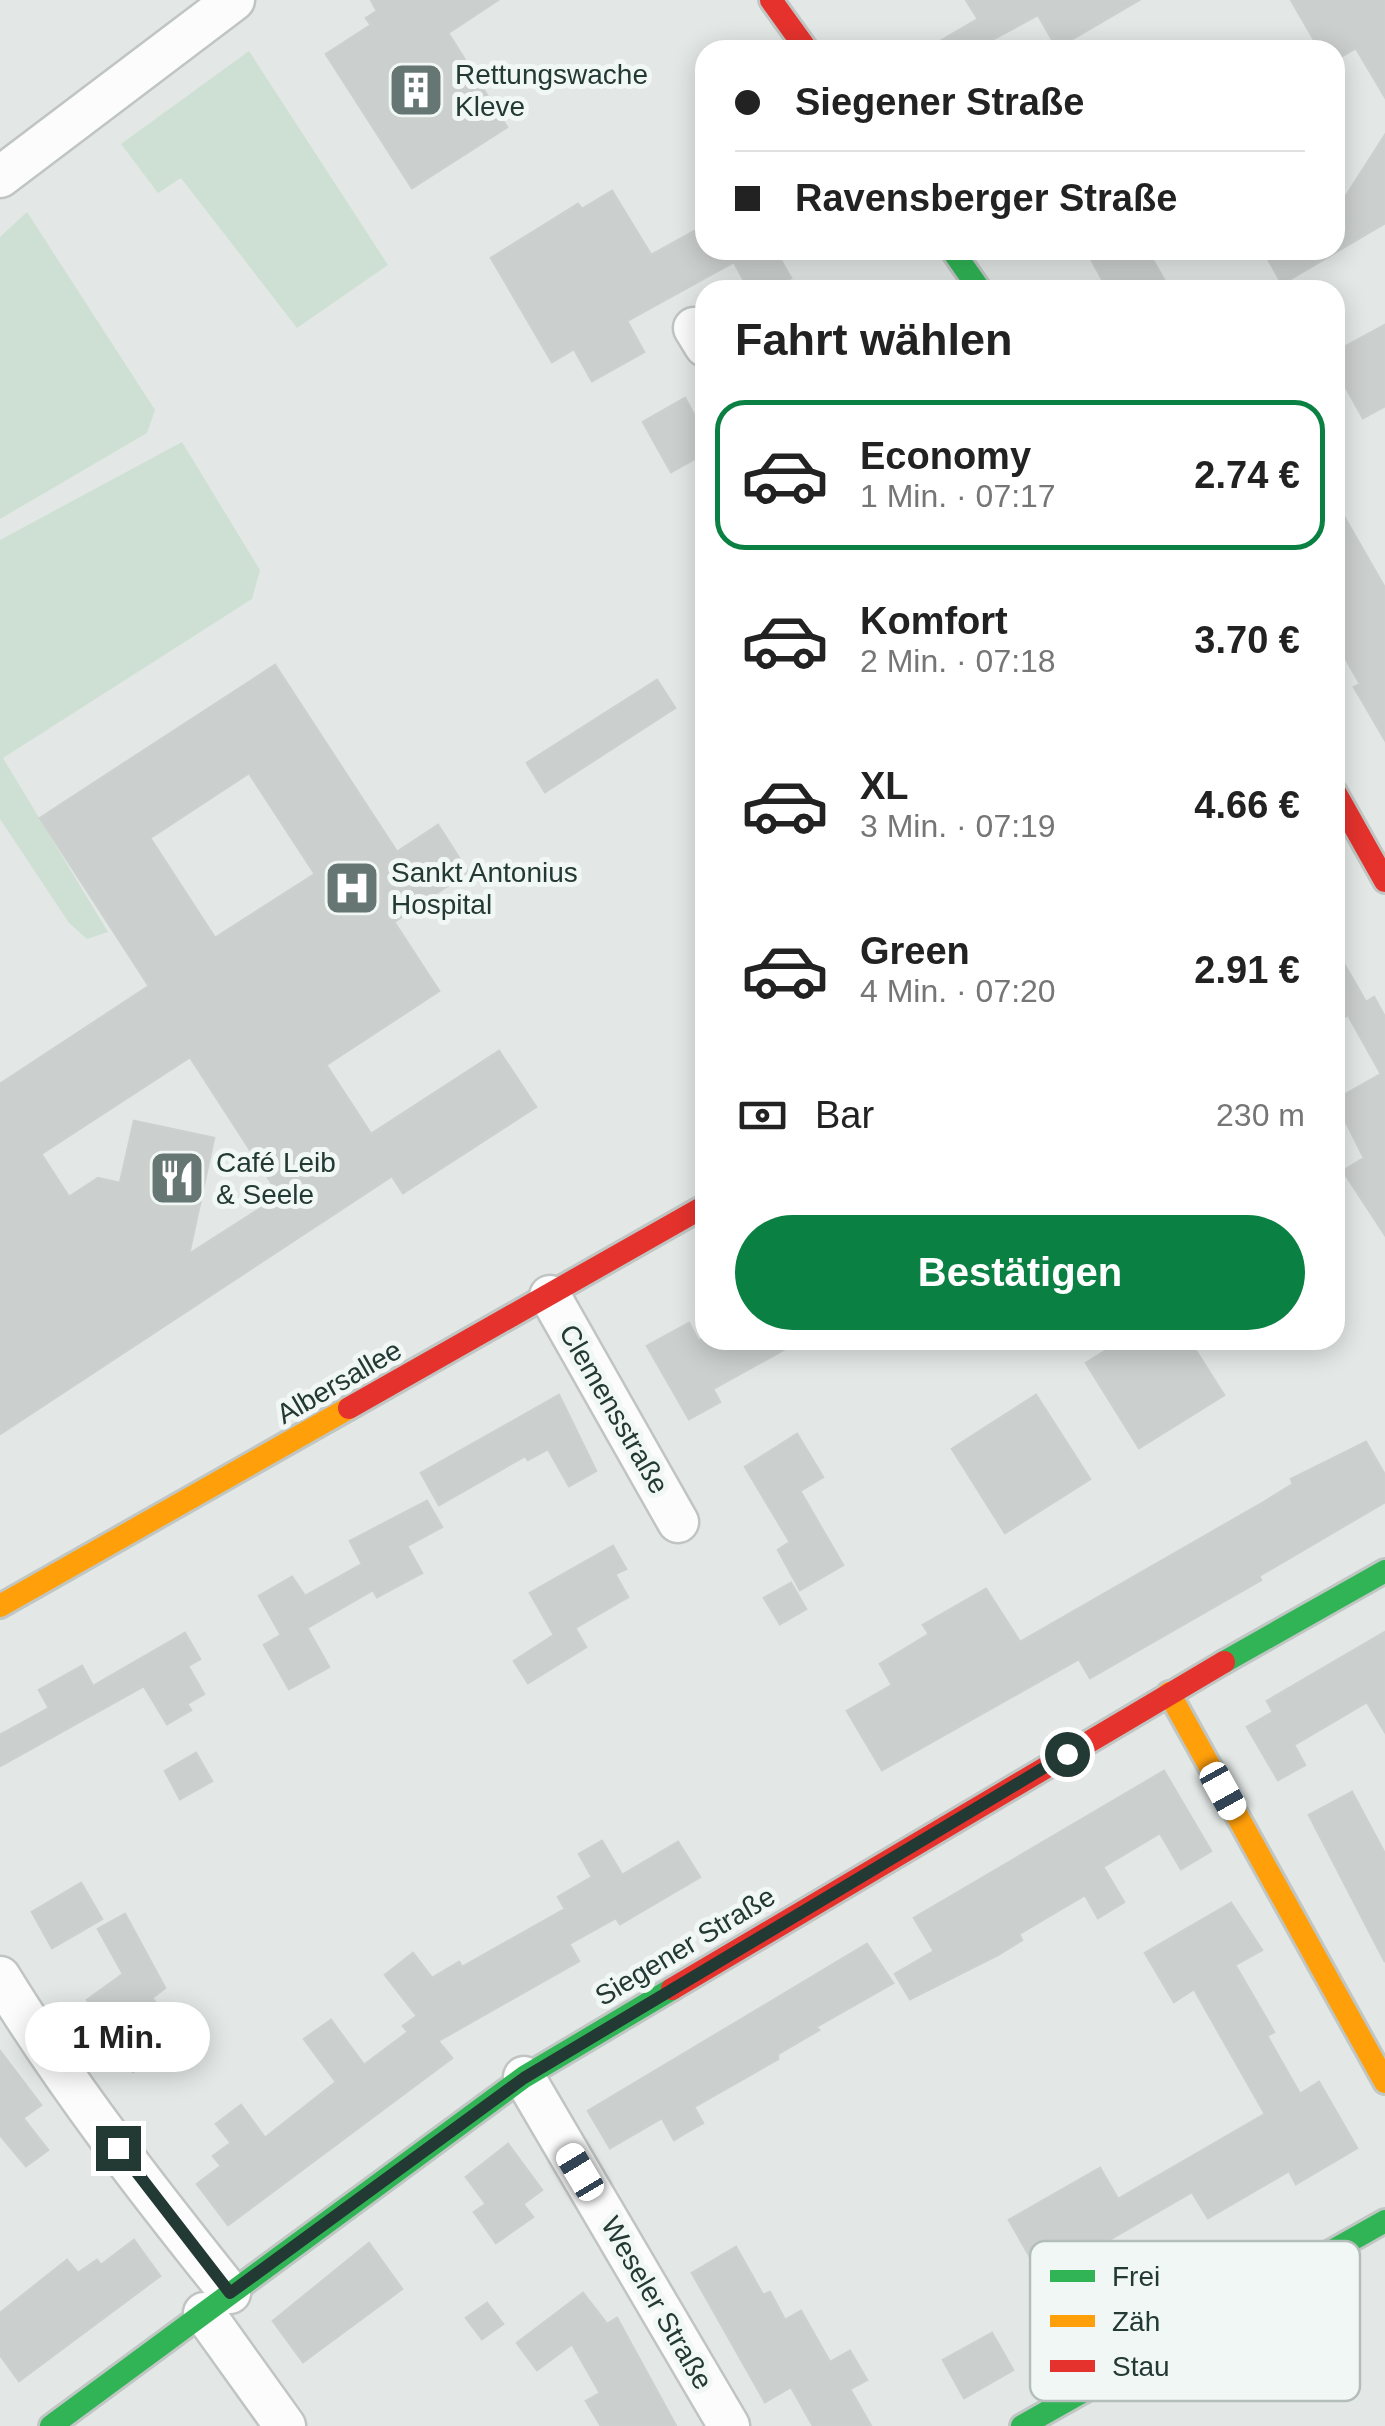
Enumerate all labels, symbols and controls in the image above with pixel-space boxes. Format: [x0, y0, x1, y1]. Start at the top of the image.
place label: Rettungswache Kleve [455, 59, 648, 122]
building icon: Rettungswache Kleve [386, 60, 446, 120]
text: Siegener Straße [795, 81, 1084, 123]
text: Ravensberger Straße [795, 177, 1177, 219]
text: Fahrt wählen [735, 314, 1013, 365]
icon: car [740, 430, 830, 520]
text: Economy [860, 435, 1031, 477]
text: 2.74 € [1194, 454, 1300, 496]
text: 1 Min. · 07:17 [860, 478, 1056, 514]
icon: car [740, 595, 830, 685]
text: Komfort [860, 600, 1008, 642]
text: 3.70 € [1194, 619, 1300, 661]
text: 2 Min. · 07:18 [860, 643, 1056, 679]
icon: car [740, 760, 830, 850]
text: XL [860, 765, 909, 807]
text: 4.66 € [1194, 784, 1300, 826]
text: 3 Min. · 07:19 [860, 808, 1056, 844]
place label: Sankt Antonius Hospital [391, 857, 578, 920]
hospital icon: Sankt Antonius Hospital [322, 858, 382, 918]
icon: car [740, 925, 830, 1015]
text: Green [860, 930, 970, 972]
text: 2.91 € [1194, 949, 1300, 991]
text: 4 Min. · 07:20 [860, 973, 1056, 1009]
icon: cash [735, 1088, 790, 1143]
text: Bar [815, 1094, 874, 1136]
text: 230 m [1216, 1097, 1305, 1133]
place label: Café Leib & Seele [216, 1147, 336, 1210]
restaurant icon: Café Leib & Seele [147, 1148, 207, 1208]
button: Bestätigen [735, 1215, 1305, 1330]
street label: Clemensstraße [553, 1319, 675, 1499]
street label: Albersallee [271, 1334, 407, 1430]
route start [1045, 1732, 1090, 1777]
car [1195, 1757, 1251, 1825]
street label: Siegener Straße [590, 1880, 780, 2012]
callout: 1 Min. [26, 2003, 210, 2073]
text: 1 Min. [72, 2019, 163, 2055]
route end [96, 2126, 141, 2171]
car [552, 2139, 608, 2205]
street label: Weseler Straße [595, 2211, 719, 2395]
legend [1030, 2241, 1360, 2401]
text: Frei [1112, 2261, 1160, 2292]
text: Zäh [1112, 2306, 1160, 2337]
text: Stau [1112, 2351, 1170, 2382]

